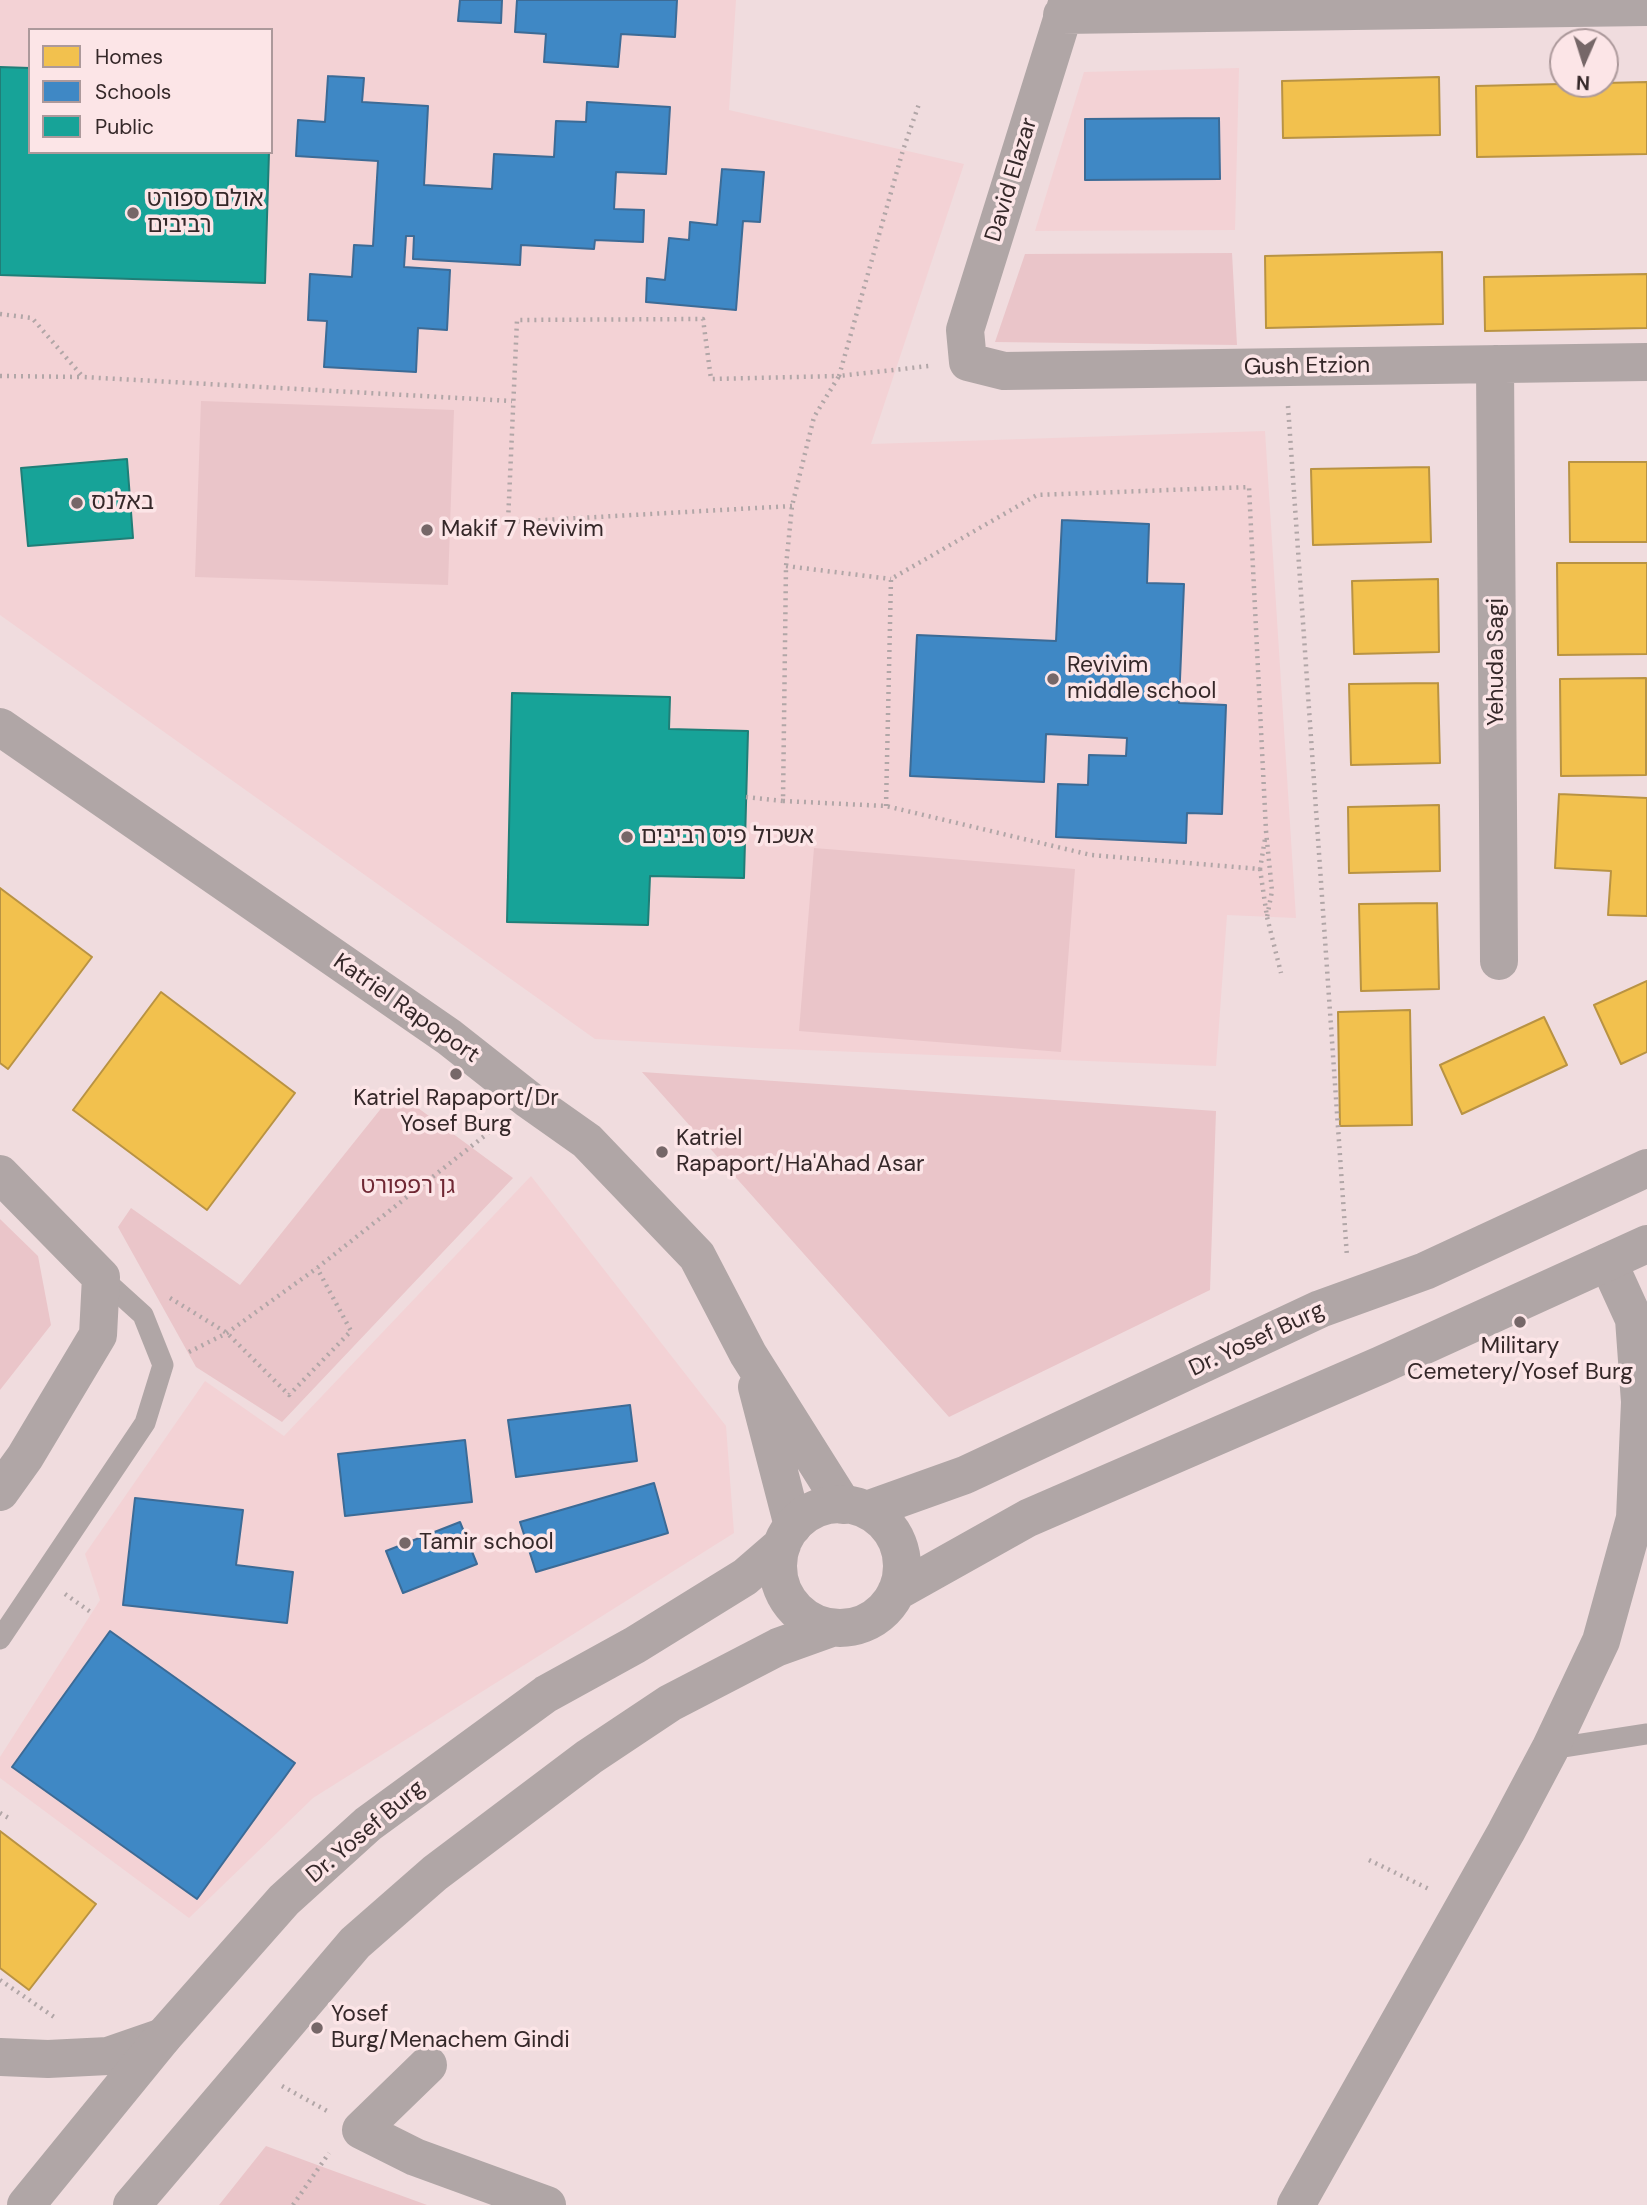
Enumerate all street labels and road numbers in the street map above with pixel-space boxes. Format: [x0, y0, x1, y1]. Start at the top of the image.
street label: David Elazar [980, 115, 1044, 245]
street label: Gush Etzion [1244, 352, 1370, 382]
street label: Yehuda Sagi [1483, 598, 1511, 726]
street label: Katriel Rapoport [328, 948, 484, 1070]
street label: Dr. Yosef Burg [1185, 1297, 1329, 1383]
street label: Dr. Yosef Burg [301, 1775, 431, 1889]

